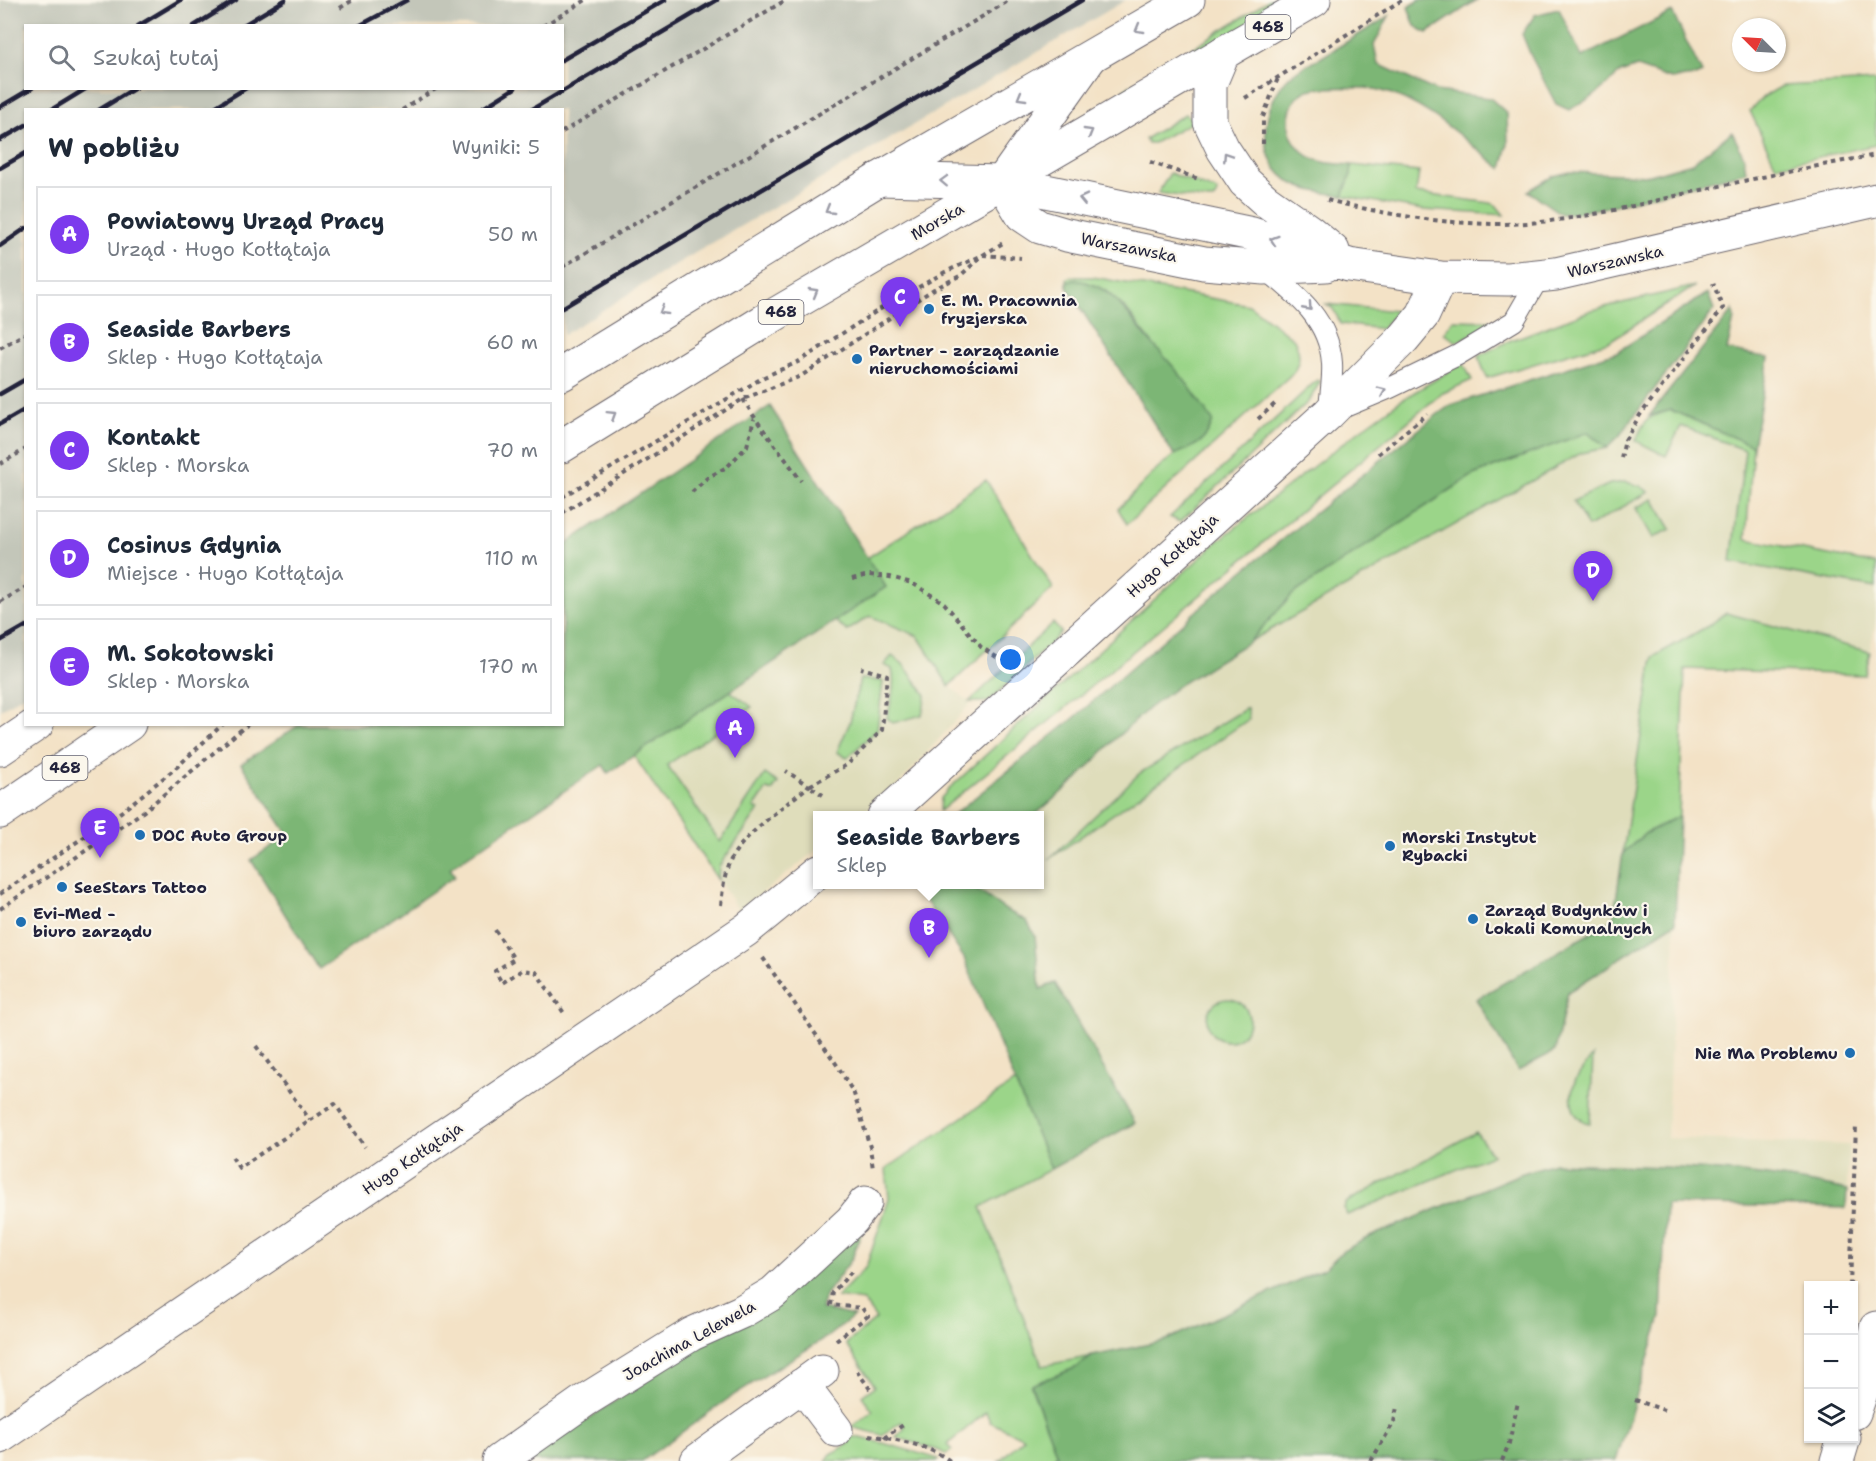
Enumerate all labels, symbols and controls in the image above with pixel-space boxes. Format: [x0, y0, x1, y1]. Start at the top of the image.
road number: 468 [1246, 15, 1290, 39]
north arrow [1732, 18, 1786, 72]
one-way arrow [1135, 22, 1145, 33]
search box [24, 24, 564, 90]
icon: search [45, 41, 78, 74]
text: Szukaj tutaj [93, 43, 219, 72]
one-way arrow [1017, 90, 1027, 102]
one-way arrow [1083, 127, 1093, 139]
text: W pobliżu [48, 130, 180, 165]
text: Wyniki: 5 [452, 134, 540, 160]
one-way arrow [1223, 151, 1234, 162]
one-way arrow [939, 175, 948, 187]
one-way arrow [1078, 194, 1088, 207]
street label: Morska [907, 198, 968, 245]
one-way arrow [825, 202, 835, 214]
text: Powiatowy Urząd Pracy [107, 207, 385, 236]
text: A [62, 221, 77, 247]
text: 50 m [488, 221, 538, 247]
street label: Warszawska [1079, 228, 1179, 267]
one-way arrow [1269, 235, 1280, 248]
text: Urząd · Hugo Kołłątaja [107, 236, 331, 262]
street label: Warszawska [1565, 240, 1665, 283]
pin: C [880, 278, 920, 327]
one-way arrow [808, 288, 819, 299]
place label: E. M. Pracownia fryzjerska [941, 290, 1077, 329]
road number: 468 [758, 300, 804, 324]
one-way arrow [1301, 300, 1312, 311]
marker: E. M. Pracownia fryzjerska [922, 302, 936, 316]
one-way arrow [659, 303, 669, 315]
text: Seaside Barbers [107, 315, 291, 344]
text: B [63, 329, 76, 355]
text: 60 m [486, 329, 538, 355]
place label: Partner - zarządzanie nieruchomościami [869, 340, 1060, 379]
text: Sklep · Hugo Kołłątaja [107, 344, 323, 370]
marker: Partner - zarządzanie nieruchomościami [850, 352, 864, 366]
one-way arrow [1376, 387, 1387, 399]
one-way arrow [606, 411, 616, 423]
text: Kontakt [107, 423, 200, 452]
text: C [63, 437, 76, 463]
text: 70 m [486, 437, 538, 463]
text: Sklep · Morska [107, 452, 249, 478]
street label: Hugo Kołłątaja [1122, 508, 1223, 602]
text: Cosinus Gdynia [107, 531, 281, 560]
text: D [62, 545, 77, 571]
text: 110 m [484, 545, 538, 571]
pin: D [1574, 552, 1612, 601]
text: Miejsce · Hugo Kołłątaja [107, 560, 344, 586]
text: M. Sokołowski [107, 639, 274, 668]
your location [996, 645, 1025, 674]
text: E [63, 653, 76, 679]
text: 170 m [479, 653, 538, 679]
text: Sklep · Morska [107, 668, 249, 694]
pin: A [716, 708, 754, 758]
road number: 468 [42, 756, 88, 780]
pin: E [80, 808, 120, 858]
popup [813, 811, 1044, 889]
text: Seaside Barbers [837, 823, 1020, 852]
place label: DOC Auto Group [152, 825, 288, 846]
place label: Morski Instytut Rybacki [1402, 827, 1537, 866]
marker: DOC Auto Group [133, 828, 147, 842]
marker: Morski Instytut Rybacki [1383, 839, 1397, 853]
text: Sklep [837, 852, 887, 878]
place label: SeeStars Tattoo [74, 877, 207, 898]
marker: SeeStars Tattoo [55, 880, 69, 894]
place label: Zarząd Budynków i Lokali Komunalnych [1485, 900, 1652, 939]
place label: Evi-Med - biuro zarządu [33, 903, 152, 942]
pin: B [910, 908, 948, 958]
marker: Zarząd Budynków i Lokali Komunalnych [1466, 912, 1480, 926]
marker: Evi-Med - biuro zarządu [14, 915, 28, 929]
place label: Nie Ma Problemu [1695, 1043, 1838, 1064]
marker: Nie Ma Problemu [1843, 1046, 1857, 1060]
street label: Hugo Kołłątaja [358, 1117, 467, 1200]
map controls [1804, 1281, 1858, 1443]
button: + [1804, 1281, 1858, 1335]
street label: Joachima Lelewela [619, 1295, 759, 1386]
button: − [1804, 1335, 1858, 1389]
button: layers [1804, 1389, 1858, 1443]

